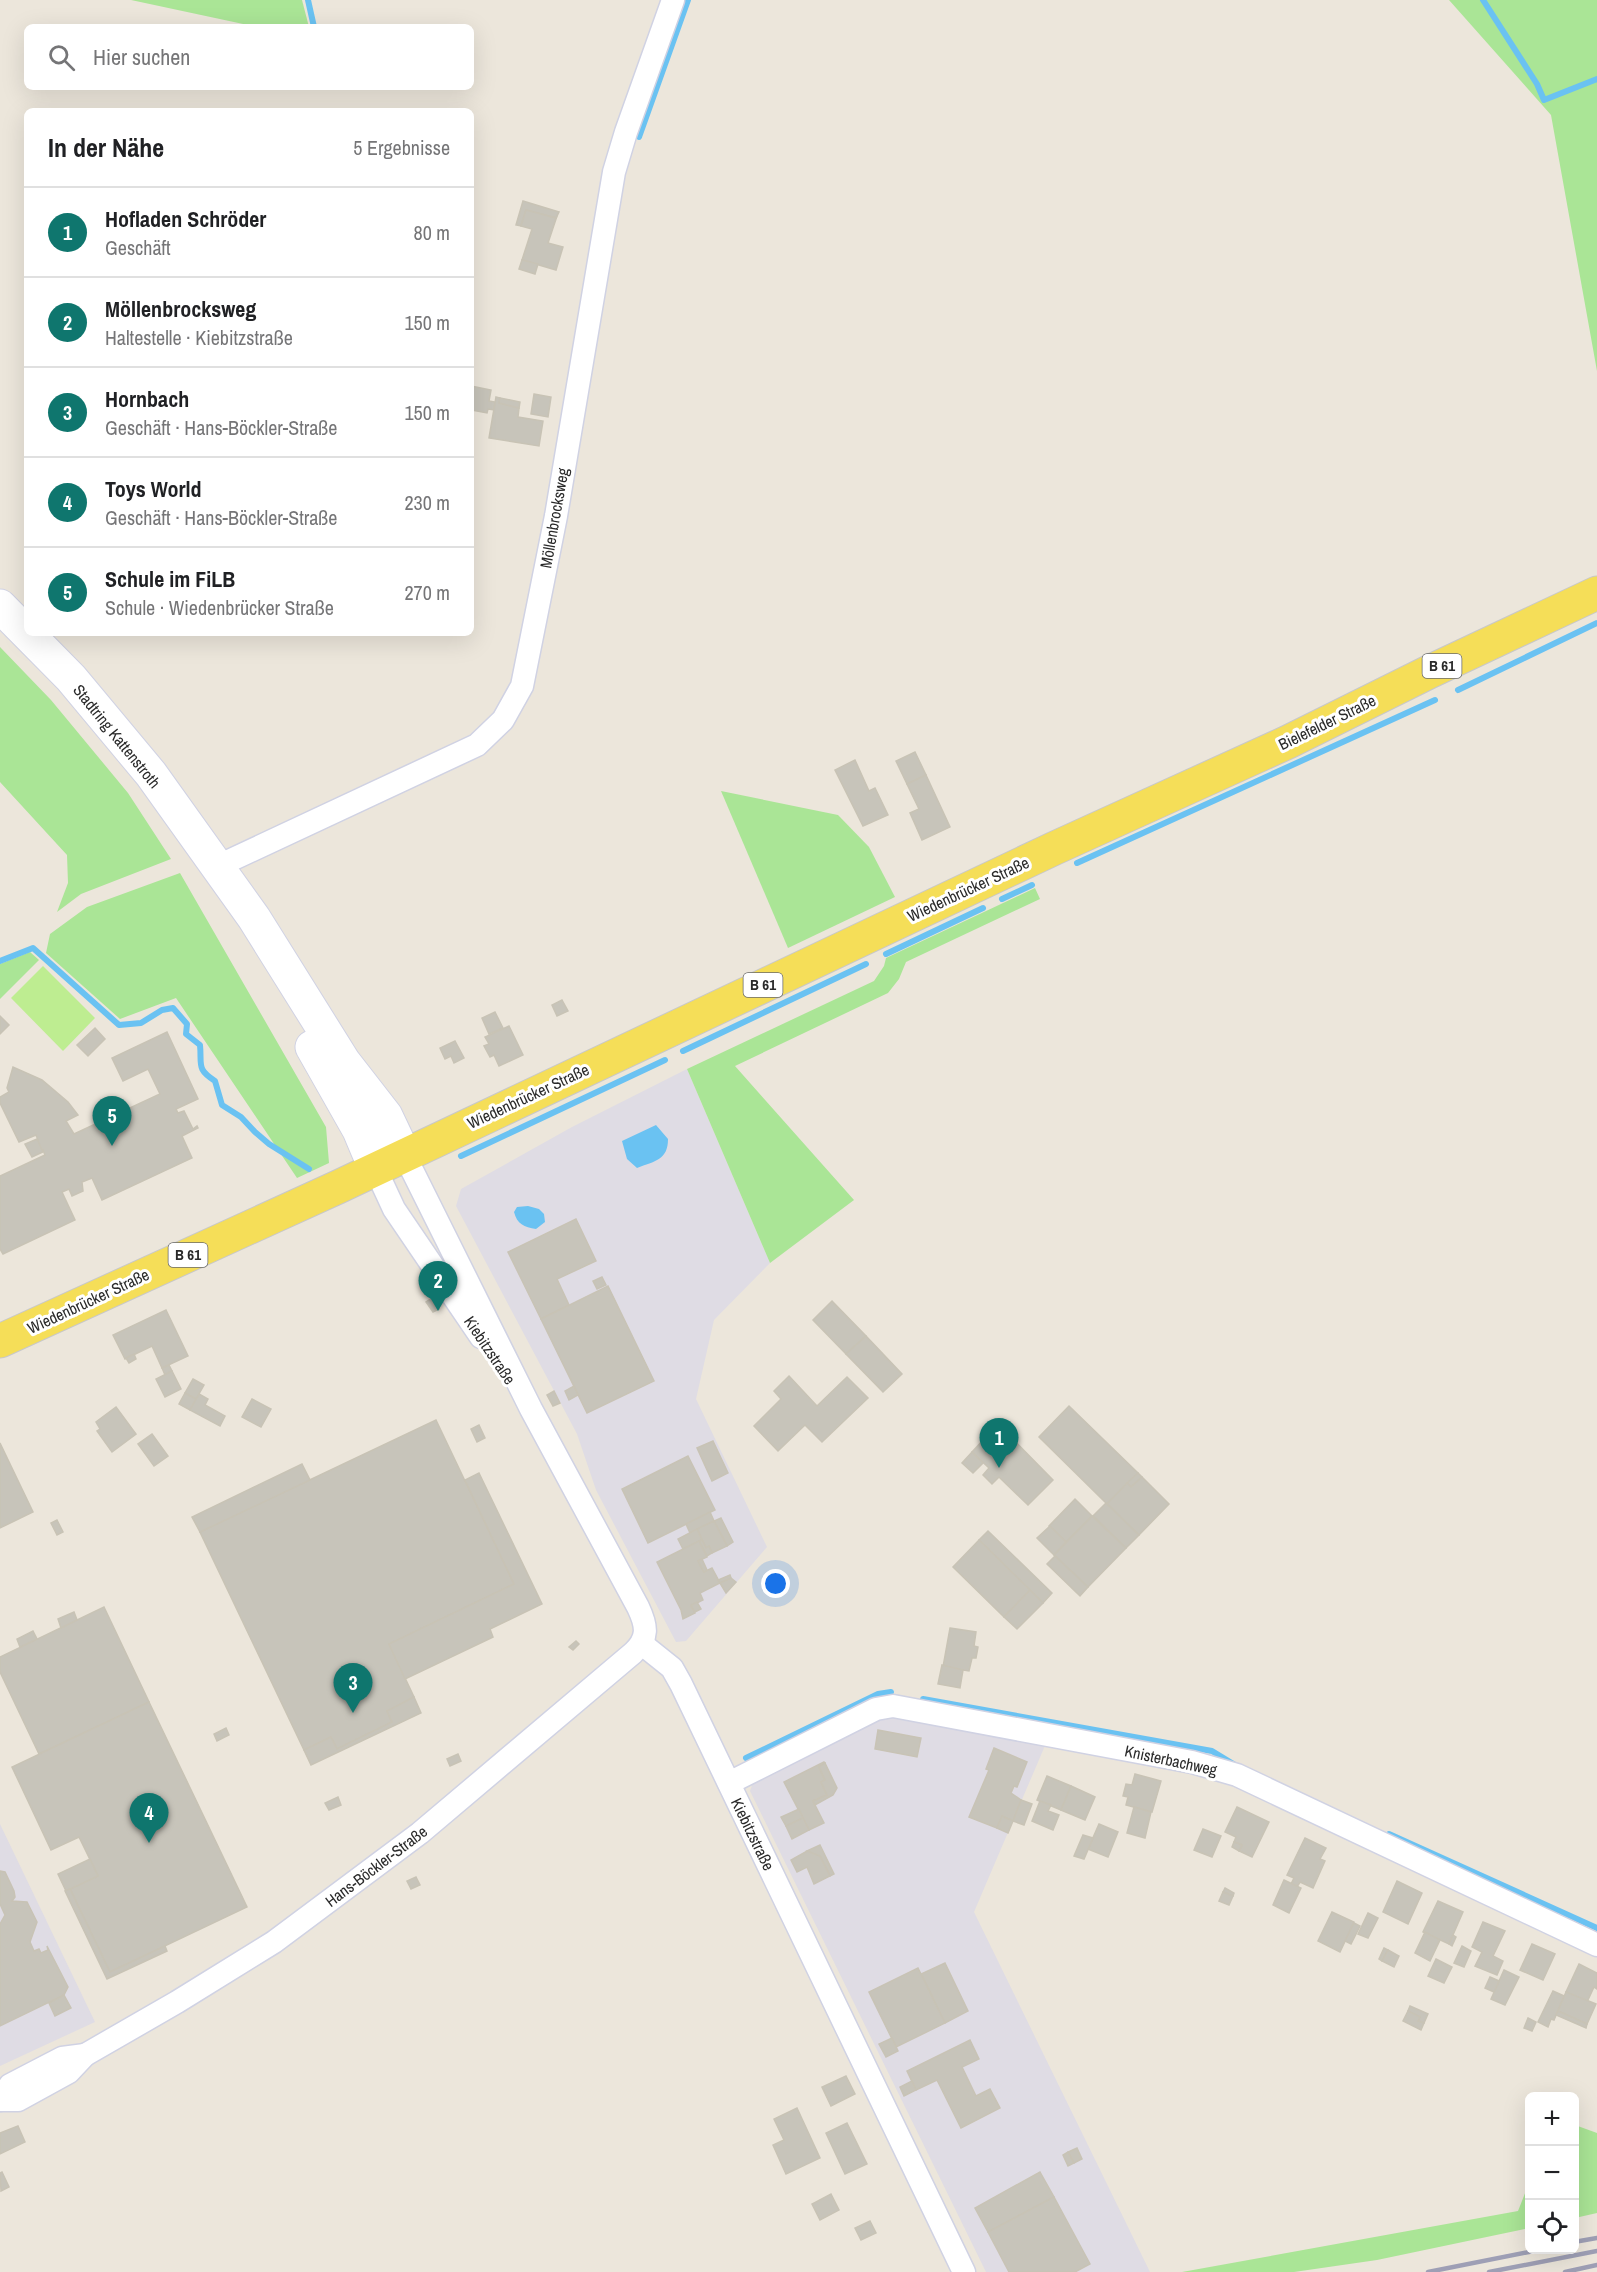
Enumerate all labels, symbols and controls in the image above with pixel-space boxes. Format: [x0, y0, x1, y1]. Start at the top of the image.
search box [24, 24, 474, 90]
icon: search [45, 41, 78, 74]
text: Hier suchen [93, 42, 190, 72]
text: In der Nähe [48, 130, 164, 165]
text: 5 Ergebnisse [353, 134, 450, 161]
text: Hofladen Schröder [105, 204, 266, 234]
text: 1 [63, 219, 72, 246]
text: 80 m [414, 219, 450, 246]
text: Geschäft [105, 234, 171, 261]
text: Möllenbrocksweg [105, 294, 256, 324]
text: 2 [63, 309, 72, 336]
text: 150 m [404, 309, 450, 336]
text: Haltestelle · Kiebitzstraße [105, 324, 293, 351]
text: Hornbach [105, 384, 189, 414]
text: 3 [63, 399, 72, 426]
text: 150 m [404, 399, 450, 426]
text: Geschäft · Hans-Böckler-Straße [105, 414, 337, 441]
street label: Möllenbrocksweg [534, 466, 574, 570]
text: Toys World [105, 474, 202, 504]
text: 4 [63, 489, 72, 516]
text: 230 m [404, 489, 450, 516]
text: Geschäft · Hans-Böckler-Straße [105, 504, 337, 531]
text: Schule im FiLB [105, 564, 235, 594]
text: 5 [63, 579, 72, 606]
text: 270 m [404, 579, 450, 606]
text: Schule · Wiedenbrücker Straße [105, 594, 334, 621]
road number: B 61 [1422, 654, 1462, 678]
street label: Stadtring Kattenstroth [68, 679, 166, 793]
street label: Bielefelder Straße [1275, 689, 1379, 755]
street label: Wiedenbrücker Straße [904, 851, 1032, 927]
road number: B 61 [744, 973, 783, 997]
street label: Wiedenbrücker Straße [464, 1058, 592, 1134]
pin: 5 [92, 1096, 132, 1146]
road number: B 61 [168, 1243, 207, 1267]
pin: 2 [418, 1262, 458, 1311]
street label: Wiedenbrücker Straße [24, 1263, 152, 1339]
street label: Kiebitzstraße [459, 1311, 521, 1389]
pin: 1 [980, 1418, 1018, 1468]
your location [761, 1569, 790, 1598]
pin: 3 [334, 1664, 372, 1713]
street label: Knisterbachweg [1123, 1739, 1220, 1781]
pin: 4 [130, 1794, 168, 1843]
street label: Kiebitzstraße [726, 1794, 780, 1874]
street label: Hans-Böckler-Straße [320, 1820, 432, 1912]
map controls [1525, 2092, 1579, 2254]
button: + [1525, 2092, 1579, 2146]
button: − [1525, 2146, 1579, 2200]
button: locate [1525, 2200, 1579, 2254]

